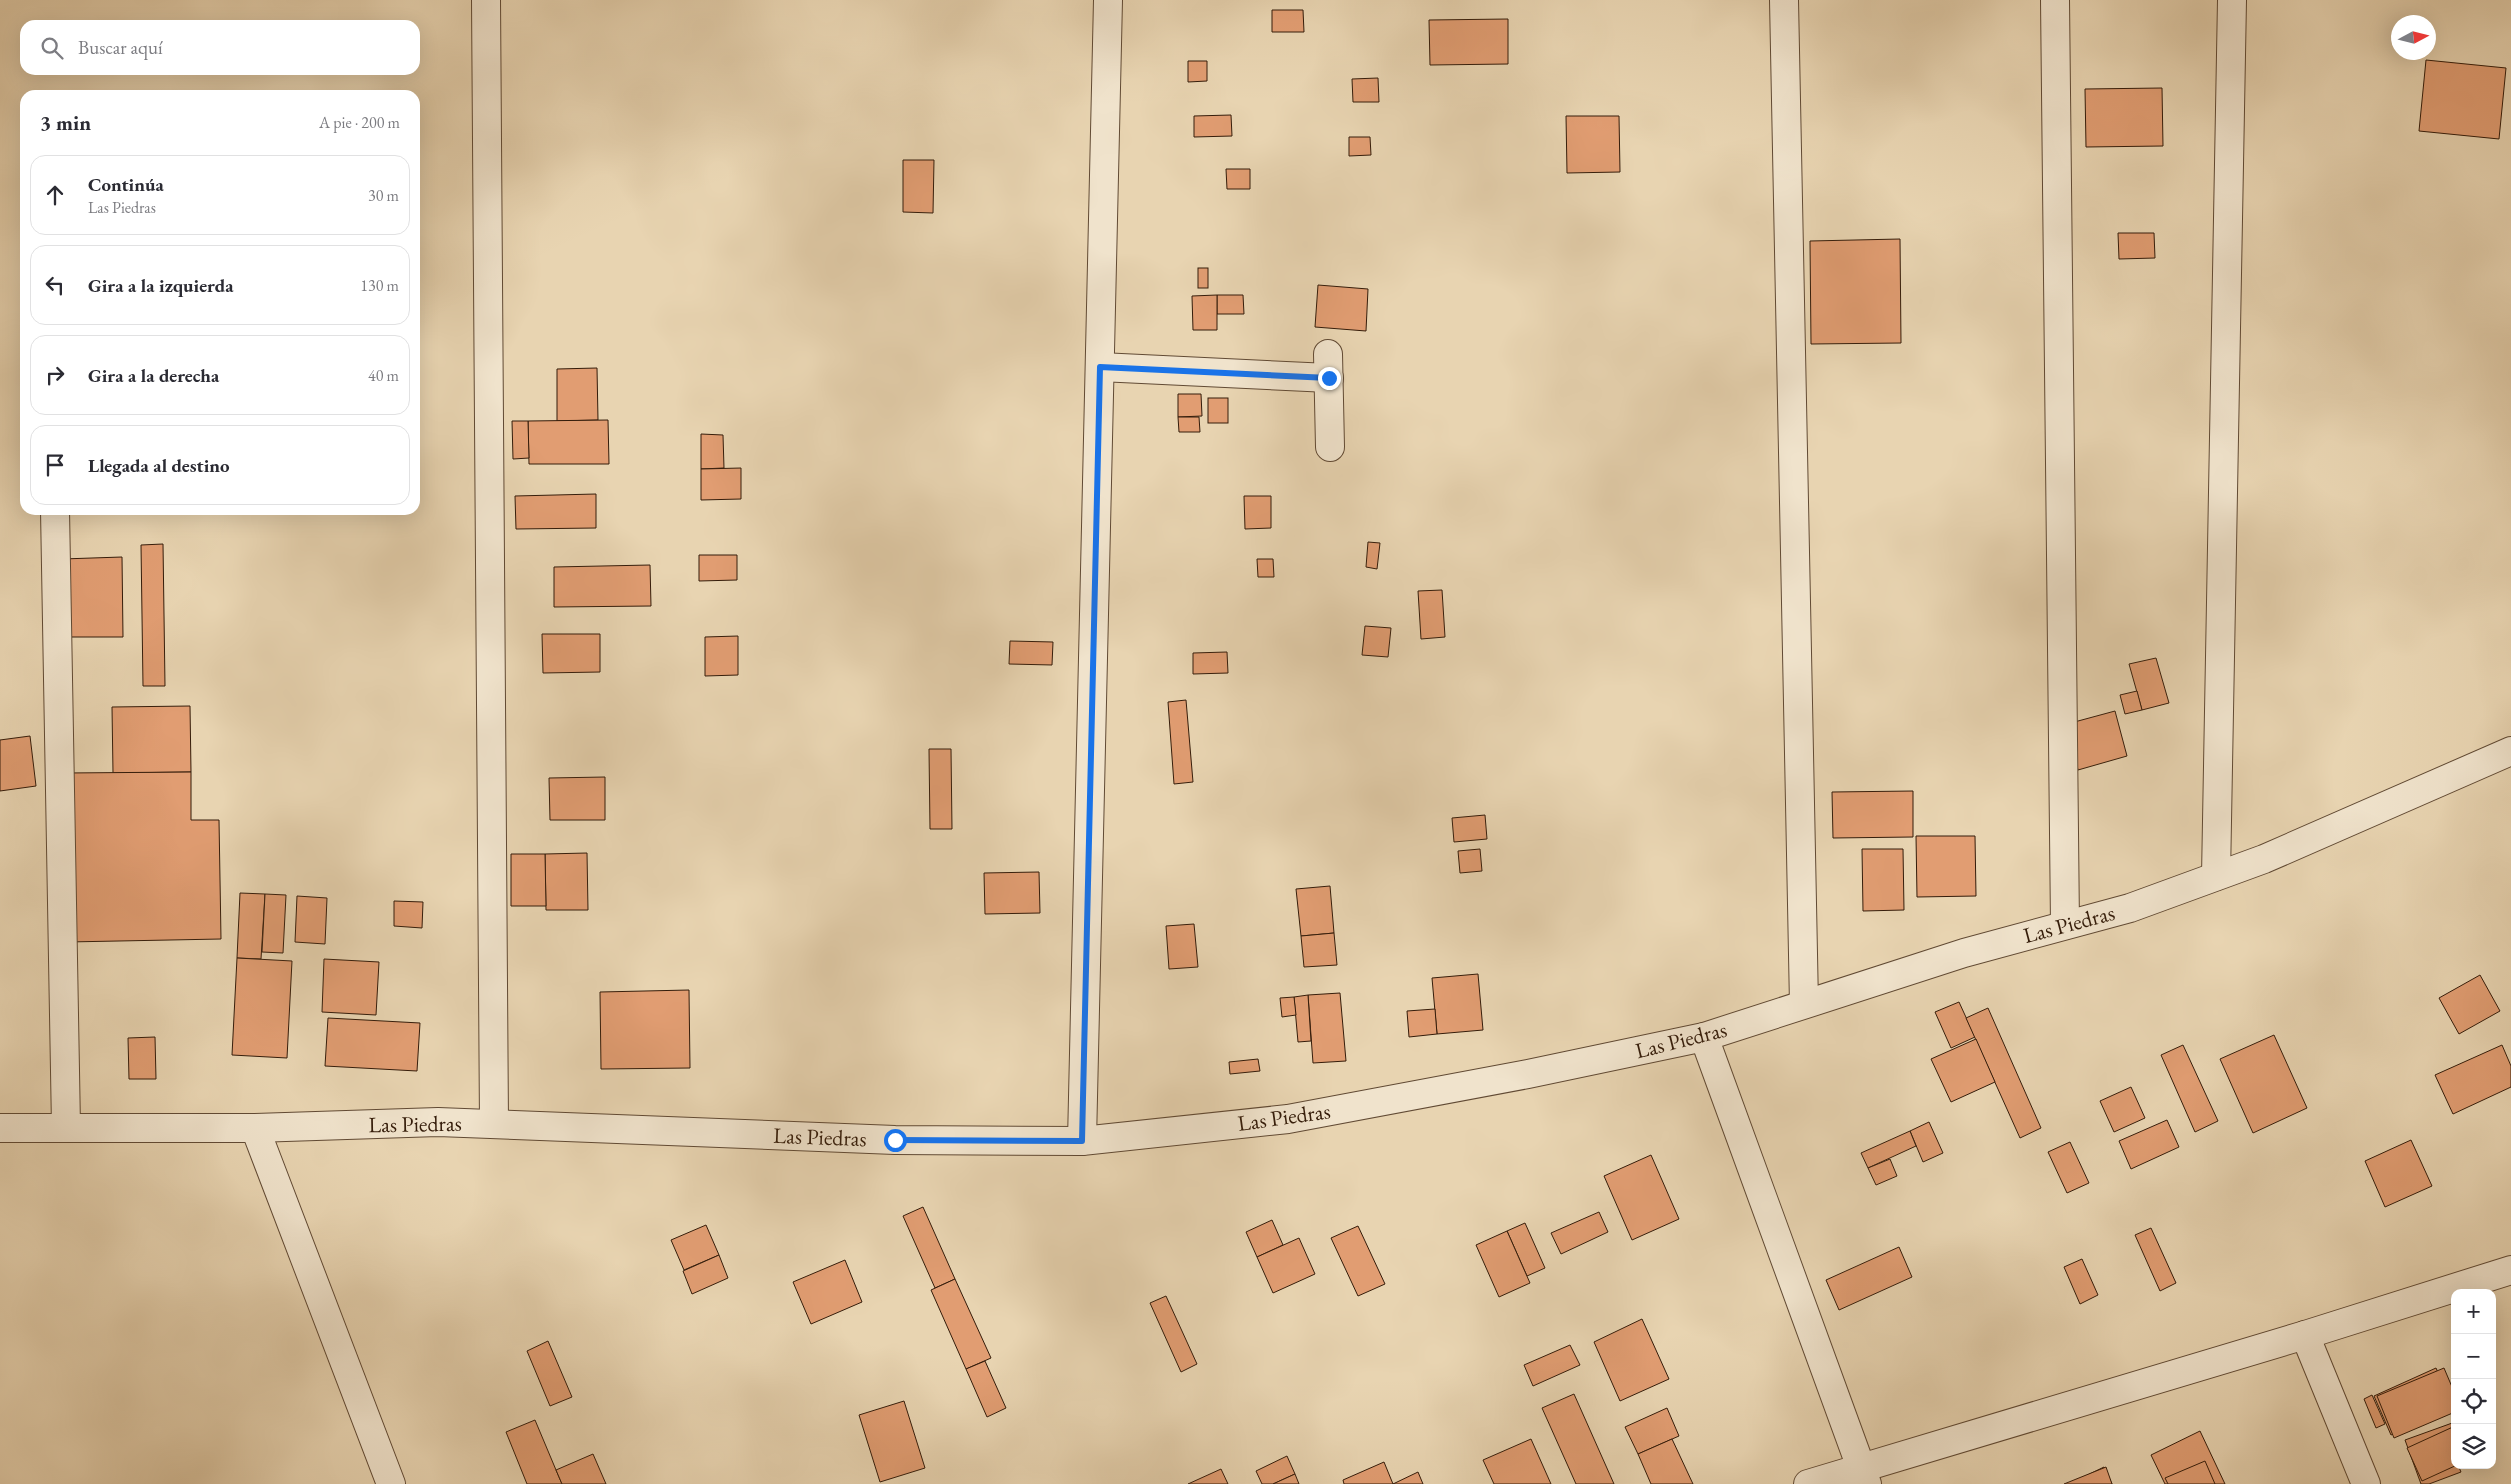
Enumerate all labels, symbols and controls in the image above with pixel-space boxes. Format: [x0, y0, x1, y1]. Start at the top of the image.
north arrow [2391, 15, 2436, 60]
search box [20, 20, 420, 75]
icon: search [38, 34, 66, 62]
text: Buscar aquí [78, 35, 163, 60]
text: 3 min [40, 109, 91, 136]
text: A pie · 200 m [319, 112, 400, 133]
text: Continúa [88, 172, 164, 197]
icon: ahead [41, 181, 69, 209]
text: 30 m [368, 185, 399, 206]
text: Las Piedras [88, 197, 156, 218]
icon: left [41, 271, 69, 299]
text: Gira a la izquierda [88, 273, 234, 298]
text: 130 m [360, 275, 399, 296]
icon: right [41, 361, 69, 389]
text: Gira a la derecha [88, 363, 219, 388]
text: 40 m [368, 365, 399, 386]
route end [1318, 367, 1341, 390]
icon: arrive [41, 451, 69, 479]
text: Llegada al destino [88, 453, 230, 478]
street label: Las Piedras [2020, 898, 2118, 950]
street label: Las Piedras [1632, 1015, 1730, 1065]
street label: Las Piedras [1236, 1096, 1332, 1138]
street label: Las Piedras [368, 1109, 462, 1139]
street label: Las Piedras [773, 1121, 867, 1153]
route start [884, 1129, 907, 1152]
map controls [2451, 1289, 2496, 1469]
button: + [2451, 1289, 2496, 1334]
button: − [2451, 1334, 2496, 1379]
button: locate [2451, 1379, 2496, 1424]
button: layers [2451, 1424, 2496, 1469]

